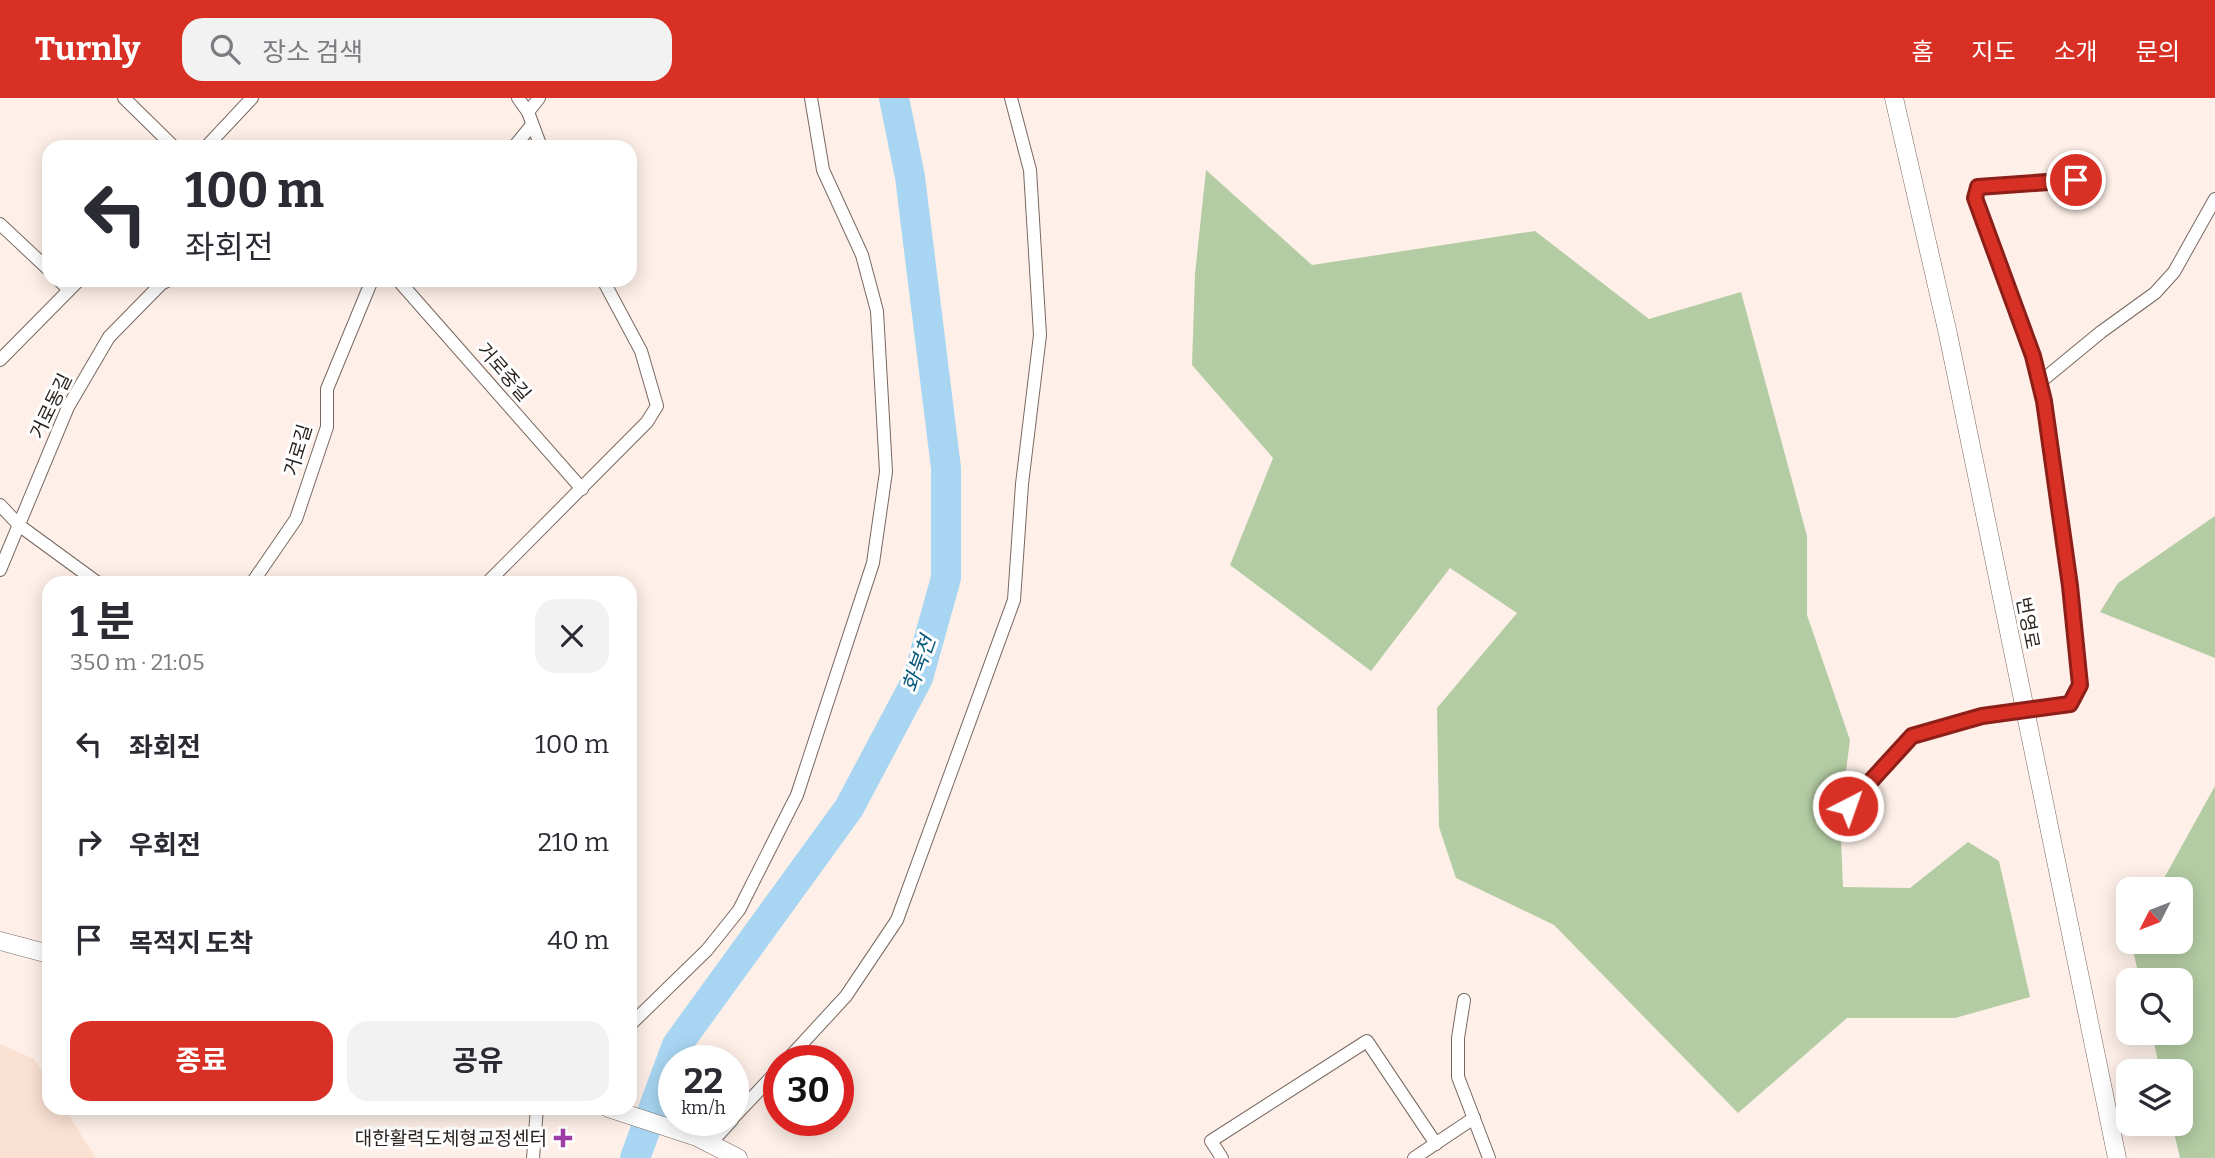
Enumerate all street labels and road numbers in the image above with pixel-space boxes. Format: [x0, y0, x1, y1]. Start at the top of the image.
street label: 거로중길 [472, 338, 536, 406]
street label: 거로동길 [25, 370, 77, 442]
street label: 거로길 [279, 422, 317, 478]
street label: 번영로 [2012, 595, 2044, 651]

